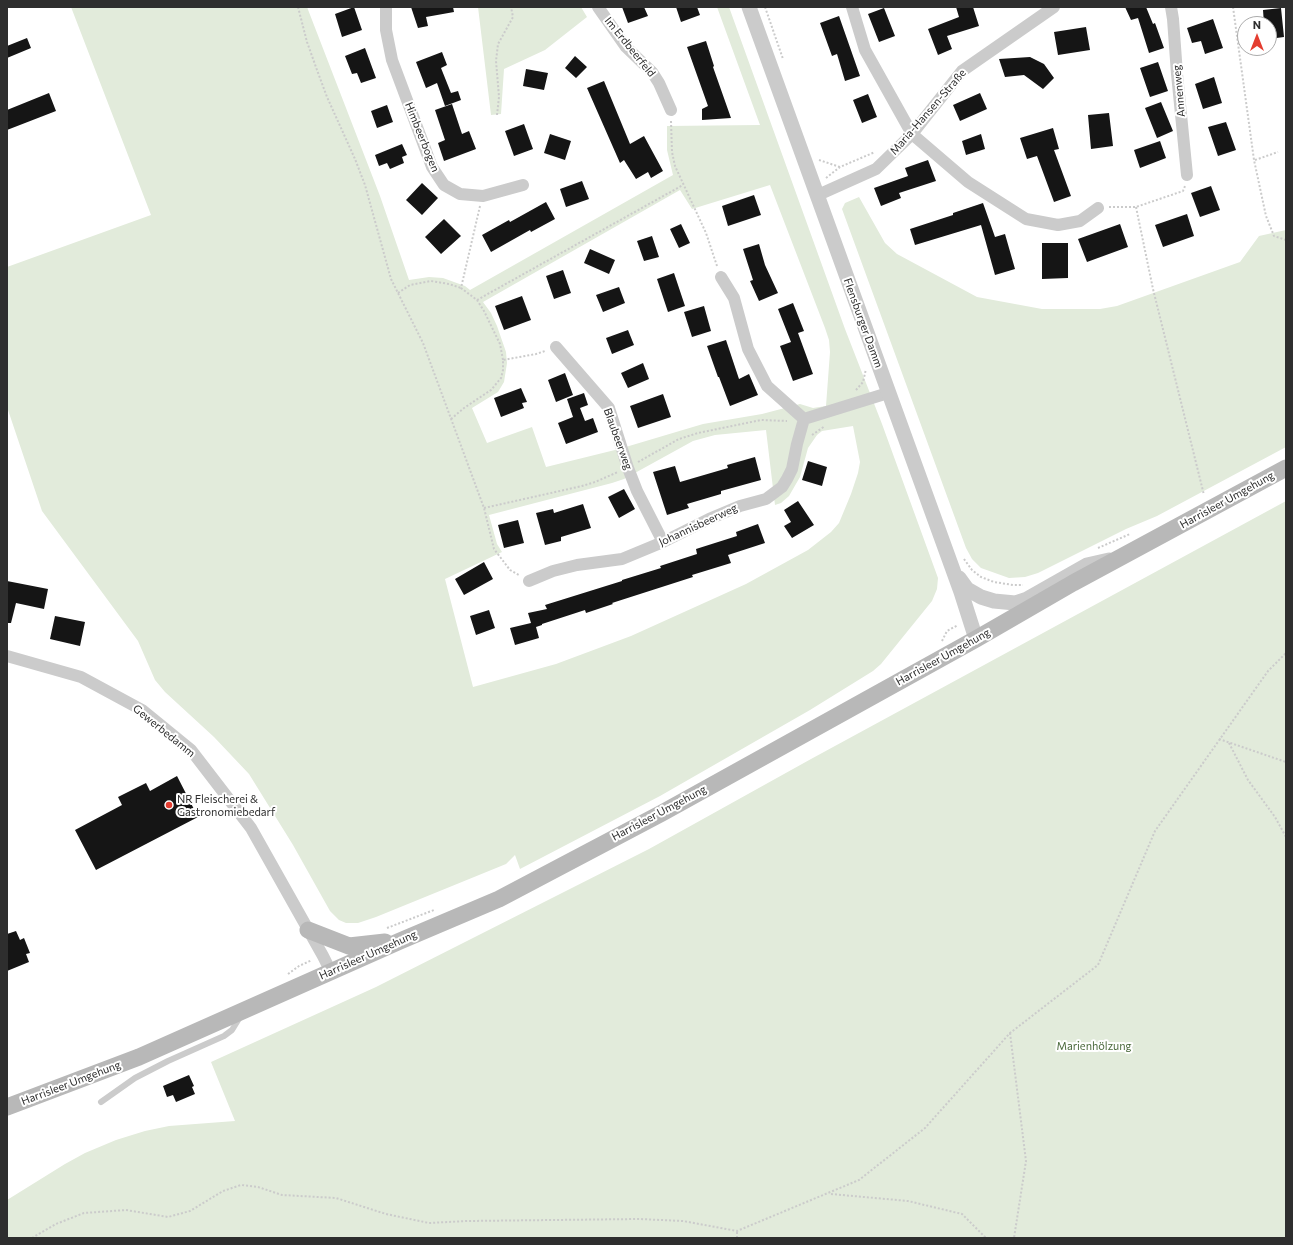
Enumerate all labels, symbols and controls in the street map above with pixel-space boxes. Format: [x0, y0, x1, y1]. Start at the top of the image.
street label: Im Erdbeerfeld [602, 14, 658, 80]
north arrow [1237, 16, 1277, 56]
text: N [1253, 18, 1261, 31]
street label: Annenweg [1170, 64, 1188, 118]
street label: Maria-Hansen-Straße [887, 66, 969, 158]
street label: Himbeerbogen [402, 100, 442, 174]
street label: Flensburger Damm [841, 276, 885, 370]
street label: Blaubeerweg [601, 406, 635, 472]
street label: Harrisleer Umgehung [1178, 469, 1276, 531]
street label: Johannisbeerweg [657, 501, 739, 549]
street label: Harrisleer Umgehung [894, 626, 992, 688]
street label: Gewerbedamm [130, 702, 198, 760]
street label: Harrisleer Umgehung [609, 782, 709, 844]
place label: NR Fleischerei & Gastronomiebedarf [177, 792, 275, 818]
marker: NR Fleischerei & Gastronomiebedarf [164, 800, 174, 810]
street label: Harrisleer Umgehung [317, 928, 419, 982]
park label: Marienhölzung [1056, 1039, 1132, 1053]
street label: Harrisleer Umgehung [19, 1058, 123, 1108]

